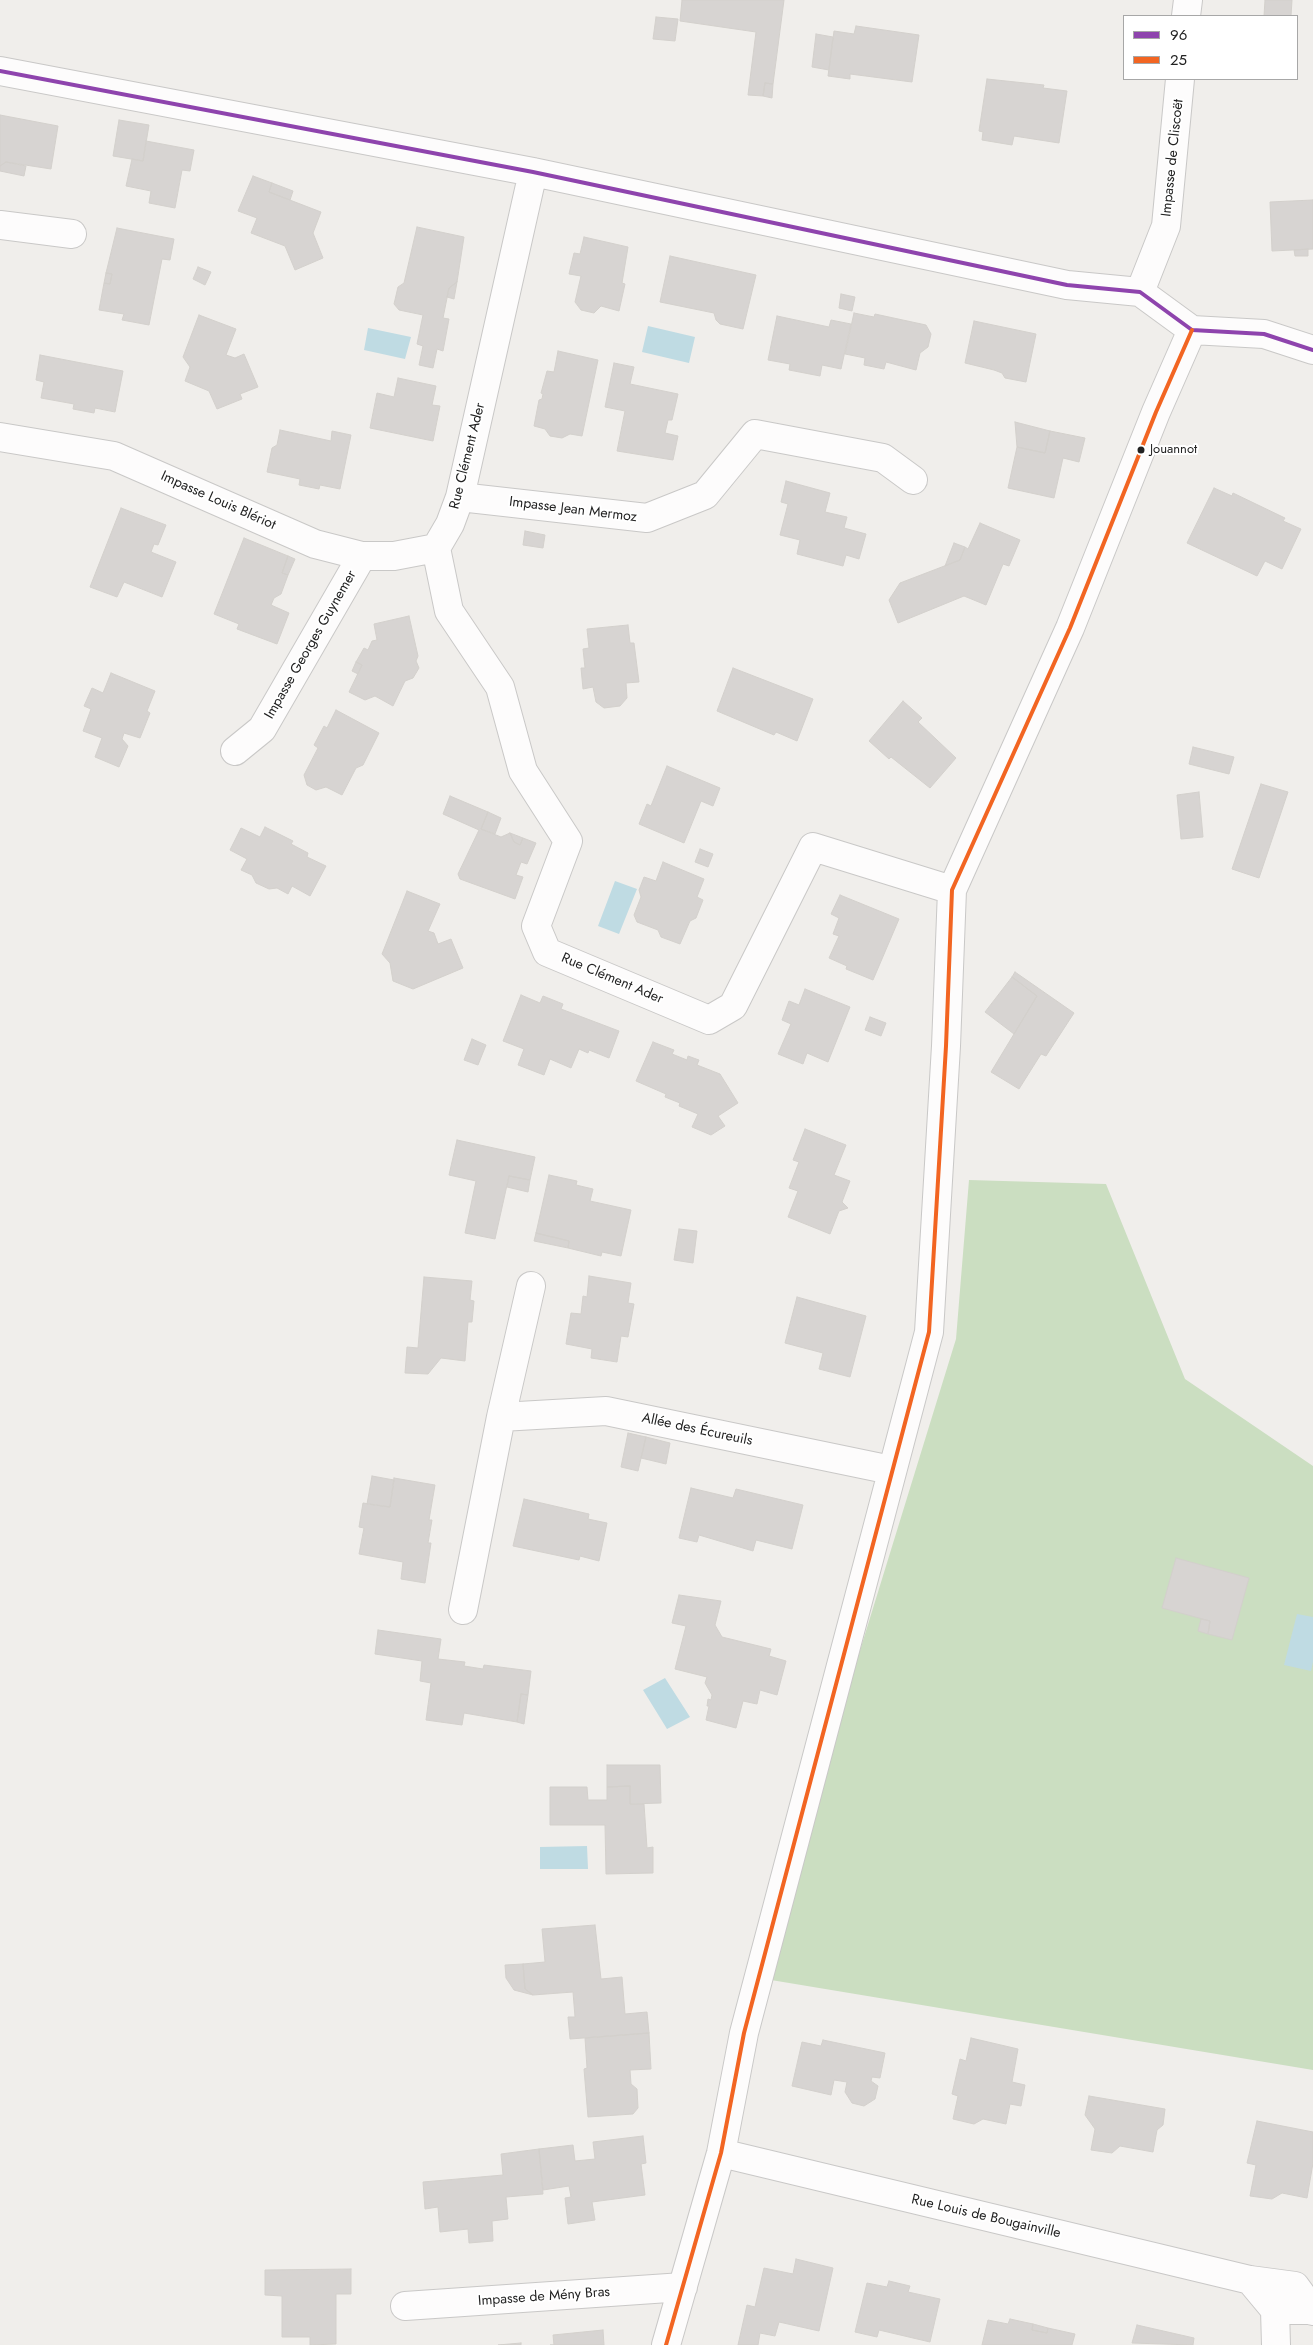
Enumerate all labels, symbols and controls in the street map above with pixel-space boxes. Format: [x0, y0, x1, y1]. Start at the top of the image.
legend [1123, 15, 1298, 80]
text: 96 [1170, 24, 1187, 46]
text: 25 [1170, 49, 1187, 71]
street label: Impasse de Cliscoët [1158, 98, 1188, 218]
street label: Rue Clément Ader [447, 401, 489, 511]
place label: Jouannot [1150, 442, 1197, 458]
marker: Jouannot [1136, 445, 1146, 455]
street label: Impasse Louis Blériot [158, 468, 278, 534]
street label: Impasse Jean Mermoz [508, 494, 638, 526]
street label: Impasse Georges Guynemer [261, 568, 361, 722]
street label: Rue Clément Ader [559, 950, 665, 1008]
street label: Allée des Écureuils [640, 1410, 754, 1450]
street label: Rue Louis de Bougainville [910, 2192, 1062, 2242]
street label: Impasse de Mény Bras [477, 2284, 611, 2310]

